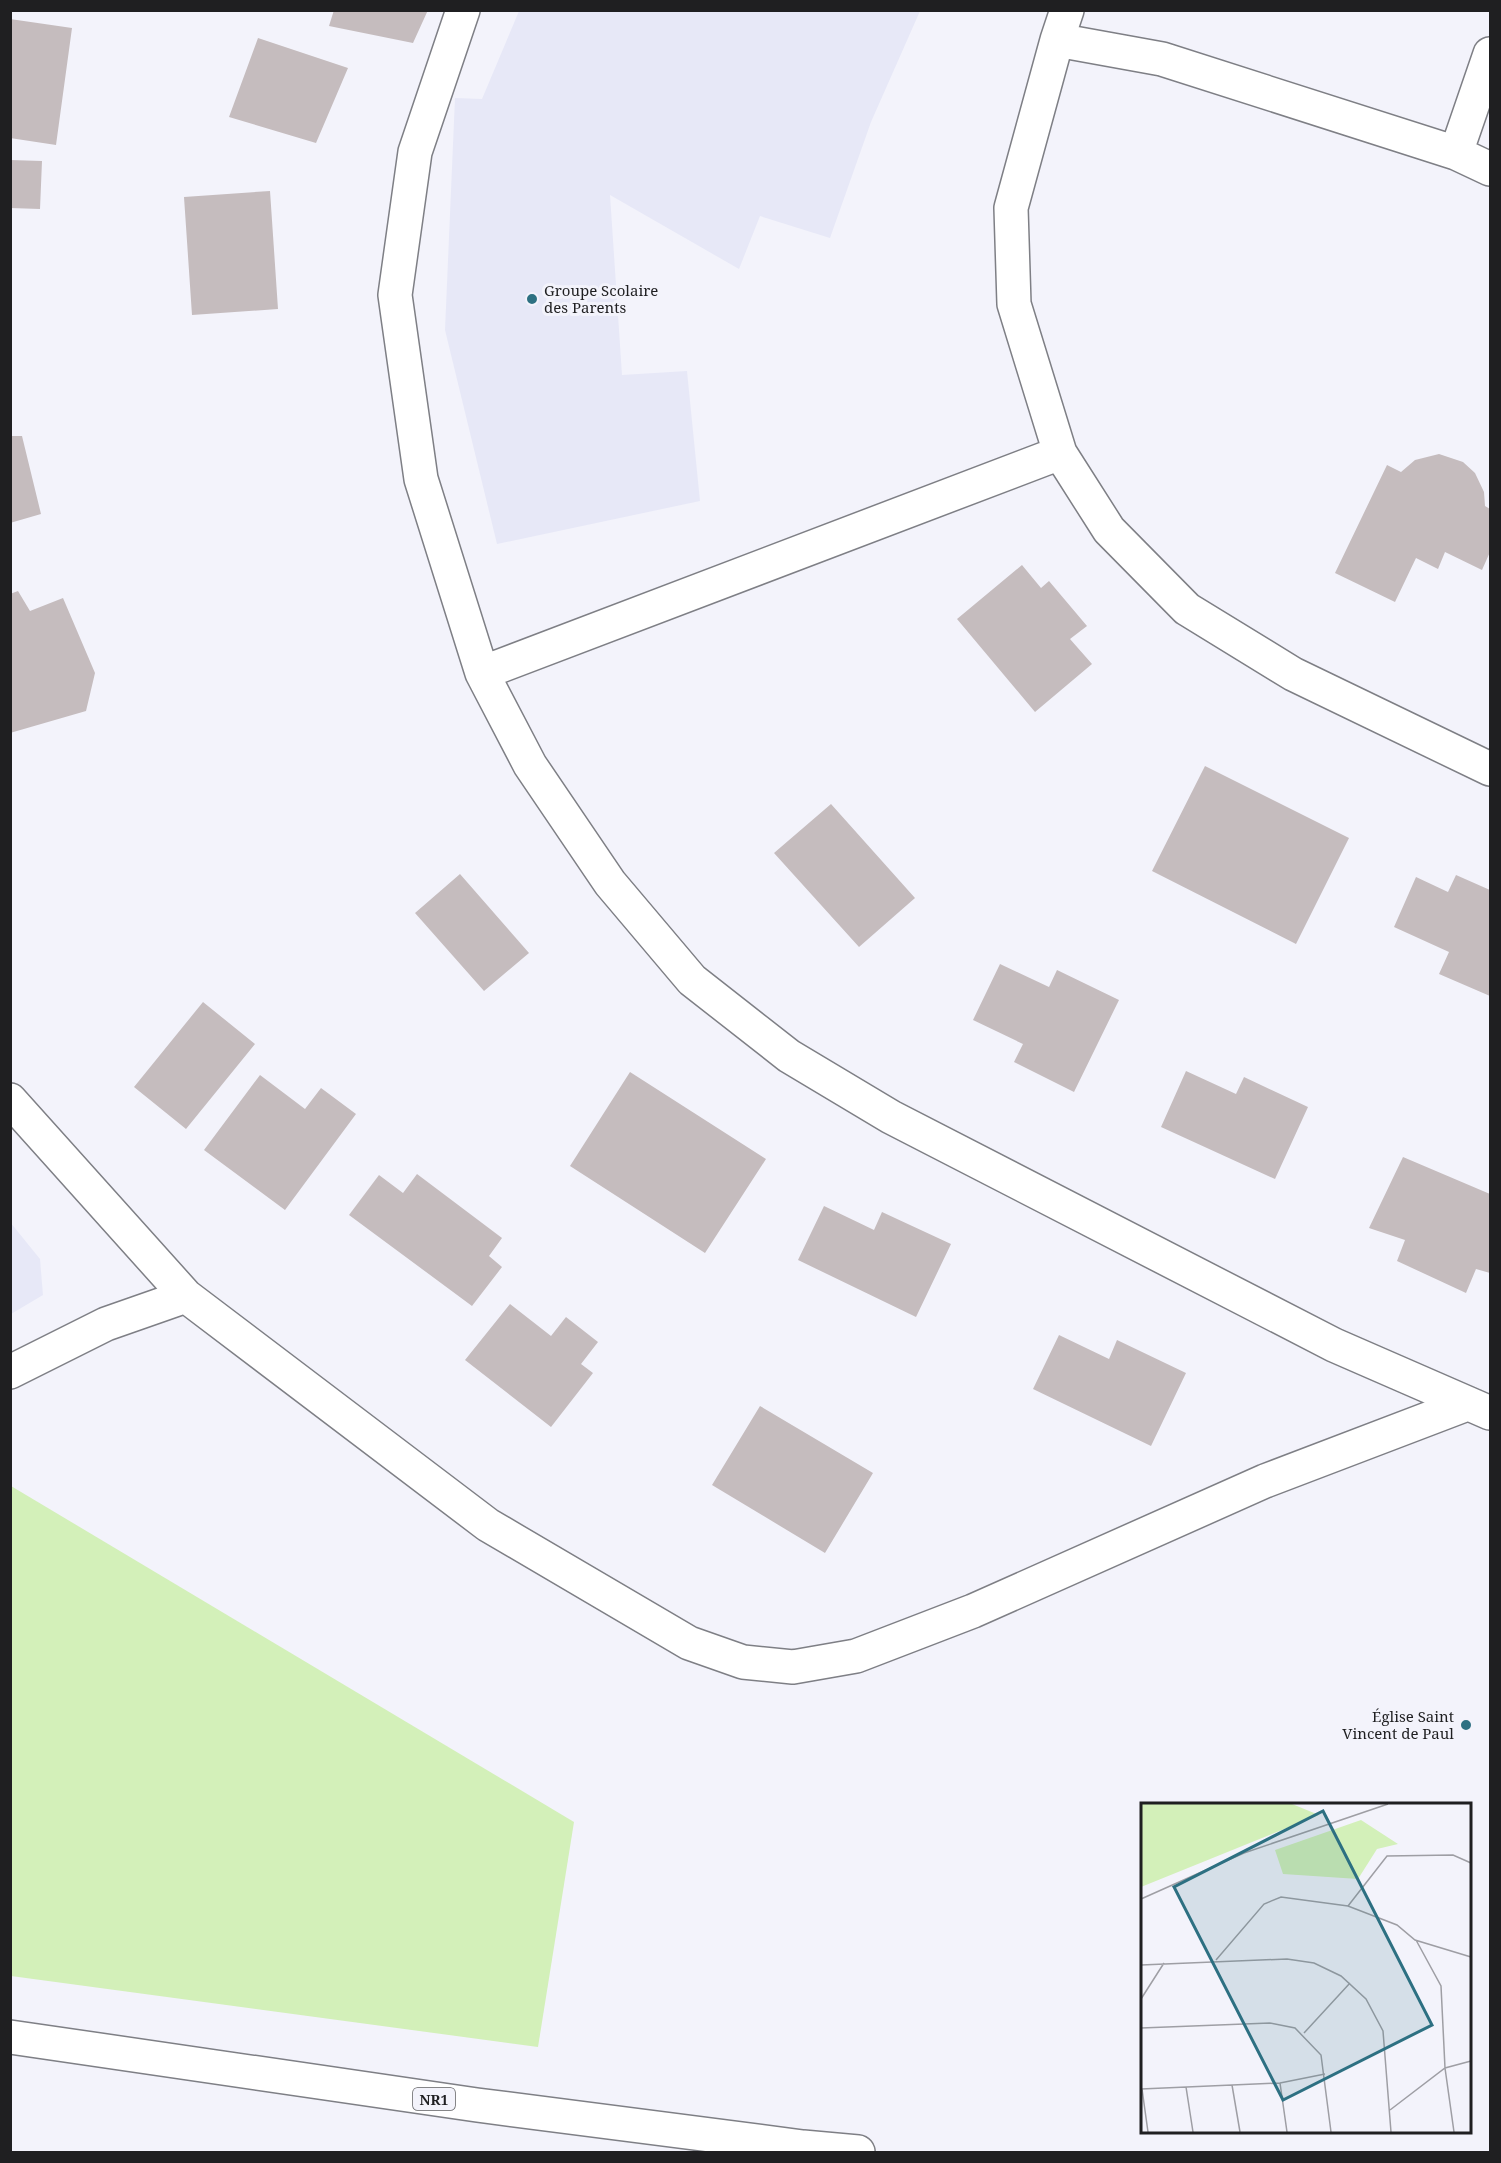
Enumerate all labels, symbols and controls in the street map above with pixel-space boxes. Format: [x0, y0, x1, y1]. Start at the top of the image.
place label: Groupe Scolaire des Parents [544, 280, 658, 317]
marker: Groupe Scolaire des Parents [525, 292, 539, 306]
place label: Église Saint Vincent de Paul [1342, 1706, 1454, 1743]
marker: Église Saint Vincent de Paul [1459, 1718, 1473, 1732]
inset map [1141, 1803, 1471, 2133]
road number: NR1 [413, 2088, 455, 2110]

